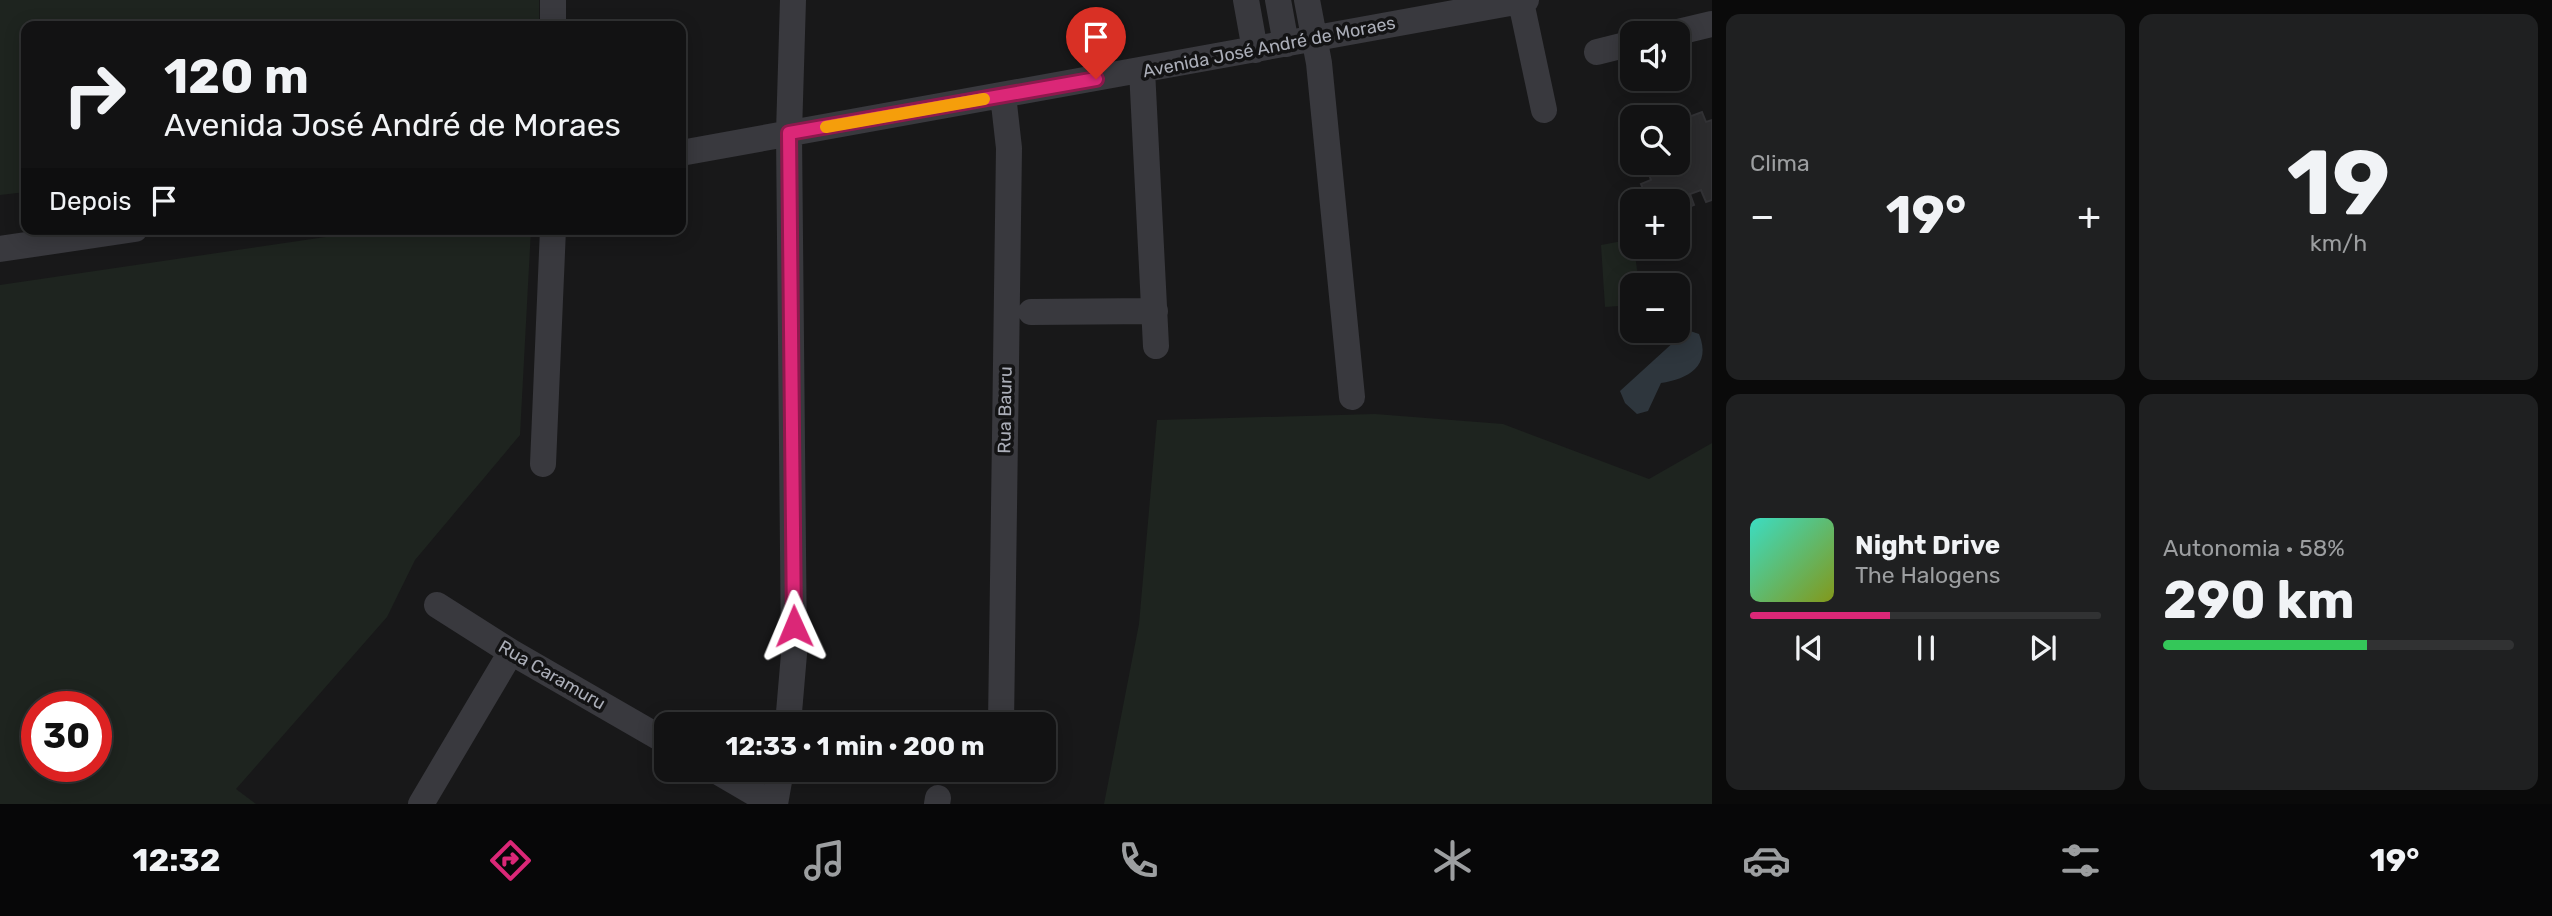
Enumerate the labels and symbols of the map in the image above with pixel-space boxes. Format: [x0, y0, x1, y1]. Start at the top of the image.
pin [1066, 7, 1126, 79]
street label: Avenida José André de Moraes [1141, 12, 1397, 82]
street label: Rua Bauru [993, 366, 1017, 454]
position arrow [757, 589, 831, 663]
street label: Rua Caramuru [495, 635, 609, 715]
speed limit sign: 30 [21, 691, 112, 782]

